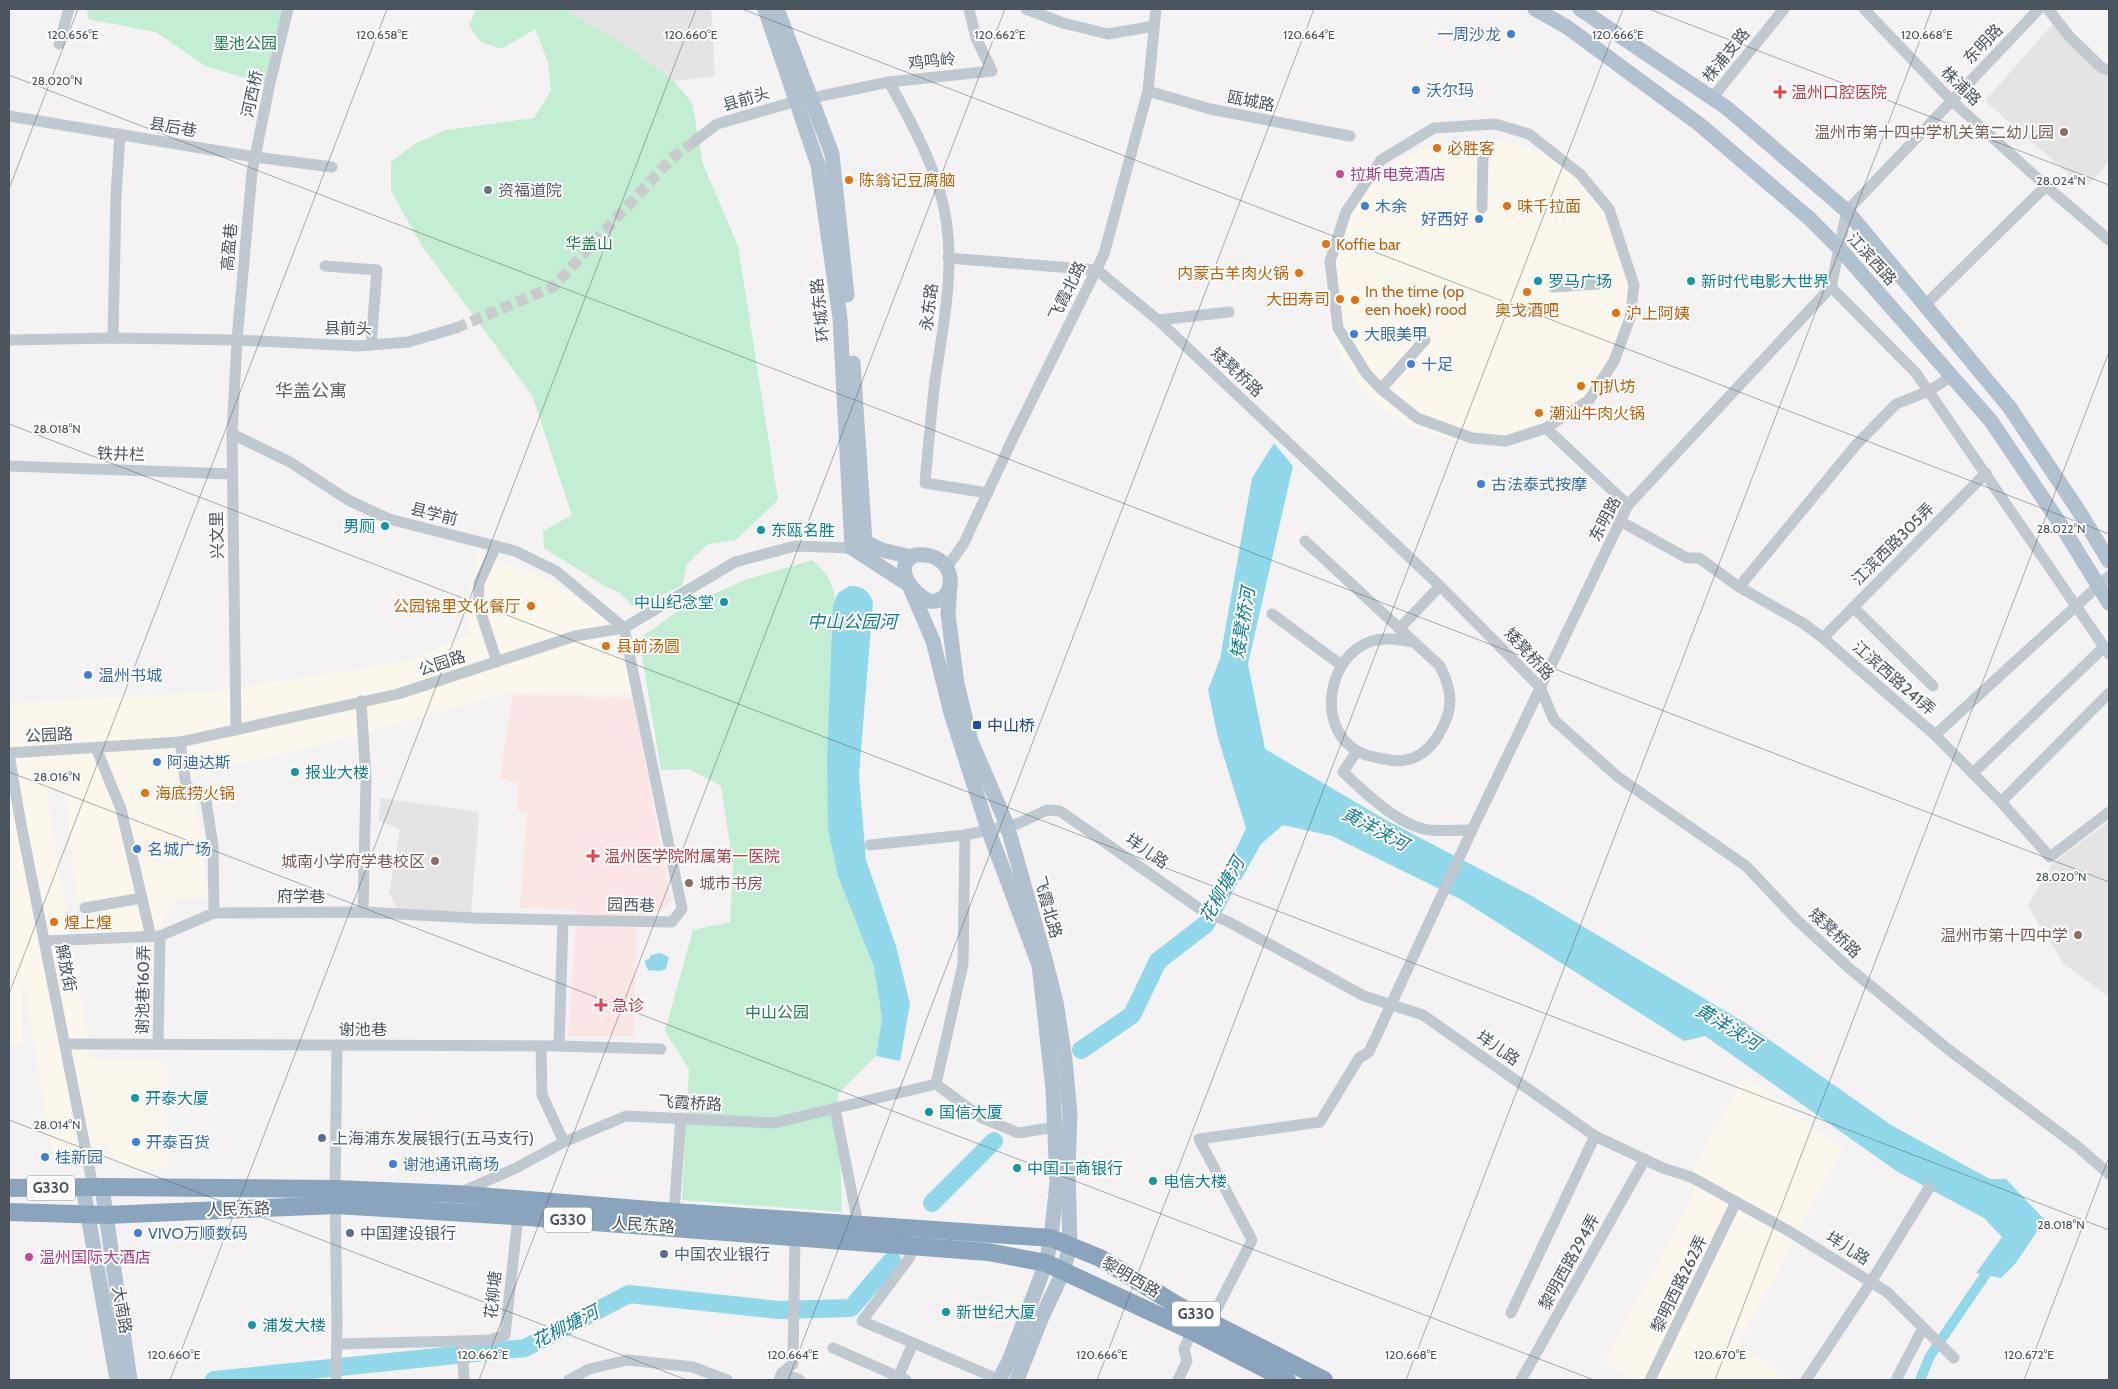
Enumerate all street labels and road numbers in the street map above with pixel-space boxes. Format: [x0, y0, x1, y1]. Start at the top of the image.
street label: 东明路 [1959, 20, 2007, 68]
street label: 株浦支路 [1698, 24, 1754, 86]
street label: 鸡鸣岭 [907, 49, 957, 73]
street label: 株浦路 [1937, 62, 1985, 110]
street label: 河西桥 [238, 69, 266, 119]
street label: 县前头 [720, 83, 772, 115]
street label: 瓯城路 [1226, 87, 1276, 115]
street label: 县后巷 [148, 113, 198, 141]
street label: 高盈巷 [217, 222, 241, 272]
street label: 江滨西路 [1844, 229, 1900, 289]
street label: 飞霞北路 [1044, 258, 1090, 324]
street label: 环城东路 [807, 277, 833, 343]
street label: 永东路 [917, 282, 941, 332]
street label: 县前头 [324, 319, 372, 338]
street label: 矮凳桥路 [1207, 343, 1267, 401]
street label: 铁井栏 [97, 444, 145, 464]
street label: 东明路 [1585, 493, 1625, 545]
street label: 县学前 [408, 499, 460, 529]
street label: 江滨西路305弄 [1848, 499, 1938, 589]
street label: 兴文里 [207, 511, 227, 559]
street label: 矮凳桥路 [1500, 624, 1558, 684]
street label: 江滨西路241弄 [1849, 637, 1939, 719]
street label: 公园路 [416, 647, 468, 679]
street label: 公园路 [25, 724, 73, 746]
street label: 垟儿路 [1122, 829, 1172, 873]
street label: 飞霞北路 [1030, 874, 1066, 940]
street label: 府学巷 [277, 887, 325, 906]
street label: 园西巷 [607, 895, 655, 915]
street label: 矮凳桥路 [1805, 904, 1865, 962]
street label: 解放街 [52, 943, 80, 993]
street label: 谢池巷160弄 [133, 945, 153, 1035]
street label: 谢池巷 [339, 1020, 387, 1039]
street label: 垟儿路 [1473, 1026, 1523, 1070]
street label: 飞霞桥路 [658, 1092, 722, 1114]
road number: G330 [27, 1176, 75, 1200]
street label: 人民东路 [206, 1198, 270, 1220]
road number: G330 [544, 1208, 592, 1232]
street label: 黎明西路294弄 [1535, 1211, 1603, 1313]
street label: 人民东路 [610, 1213, 676, 1237]
street label: 垟儿路 [1823, 1227, 1873, 1269]
street label: 黎明西路262弄 [1647, 1232, 1711, 1336]
street label: 黎明西路 [1099, 1253, 1163, 1301]
street label: 花柳塘 [481, 1270, 505, 1320]
street label: 大南路 [108, 1285, 136, 1335]
road number: G330 [1172, 1302, 1220, 1326]

